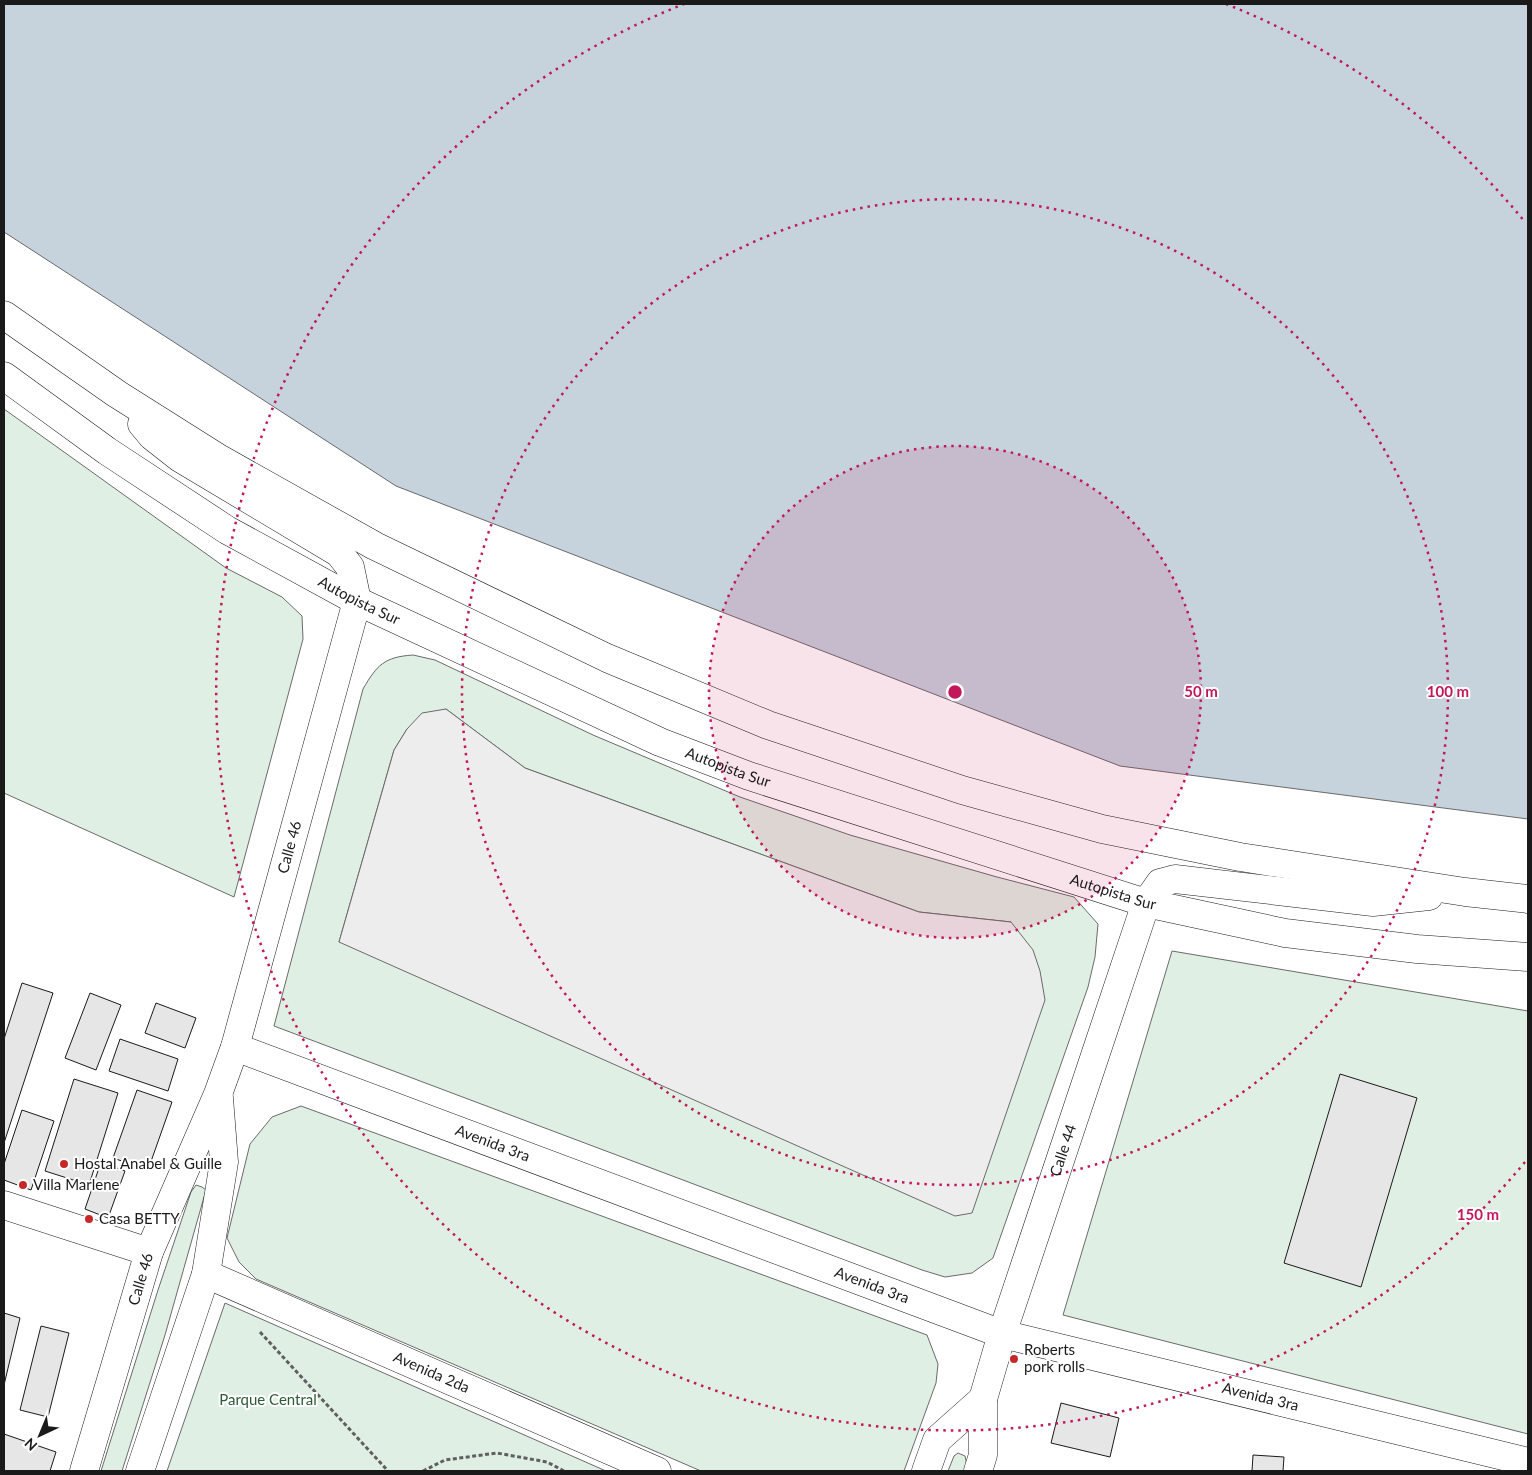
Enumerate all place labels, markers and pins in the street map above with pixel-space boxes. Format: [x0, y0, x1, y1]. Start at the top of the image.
centre of rings [946, 683, 964, 701]
place label: Hostal Anabel & Guille [74, 1154, 222, 1172]
marker: Hostal Anabel & Guille [58, 1158, 70, 1170]
place label: Villa Marlene [33, 1175, 120, 1193]
marker: Villa Marlene [17, 1179, 29, 1191]
place label: Casa BETTY [99, 1209, 180, 1227]
marker: Casa BETTY [83, 1213, 95, 1225]
place label: Roberts pork rolls [1024, 1340, 1085, 1375]
marker: Roberts pork rolls [1008, 1353, 1020, 1365]

